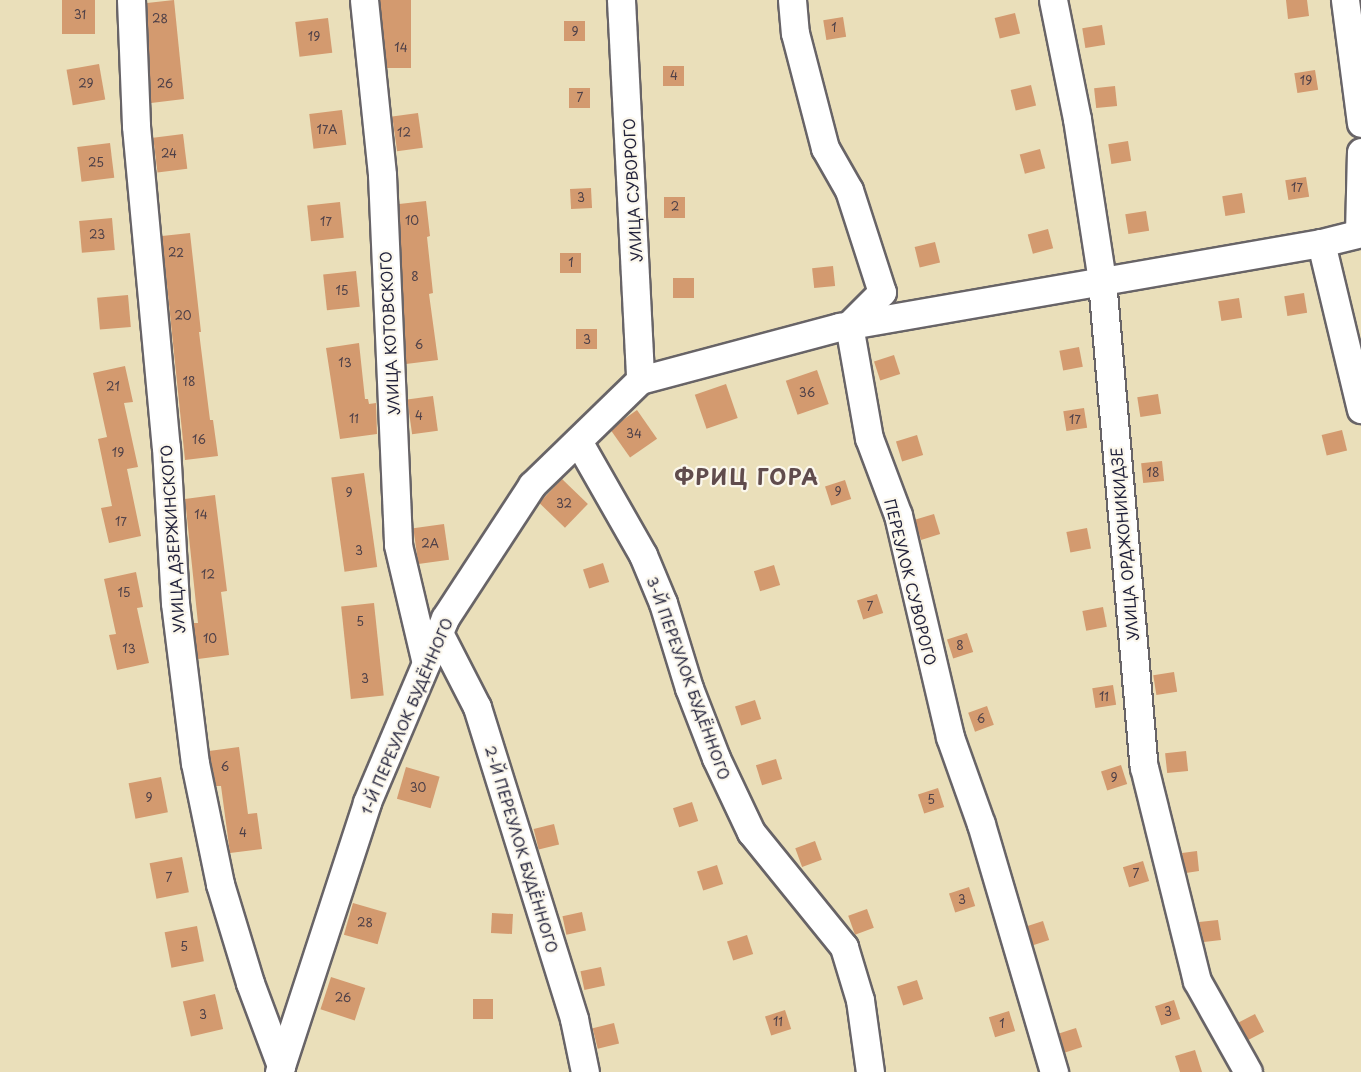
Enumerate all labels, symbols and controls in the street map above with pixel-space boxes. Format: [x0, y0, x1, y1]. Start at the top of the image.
house number: 31 [74, 8, 86, 22]
house number: 28 [152, 12, 168, 26]
house number: 1 [831, 21, 837, 35]
house number: 9 [571, 25, 579, 39]
house number: 19 [308, 30, 320, 44]
house number: 14 [394, 41, 408, 55]
house number: 4 [670, 69, 678, 83]
house number: 19 [1300, 74, 1312, 88]
house number: 29 [78, 77, 94, 91]
house number: 26 [157, 77, 173, 91]
house number: 7 [577, 91, 583, 105]
street label: УЛИЦА СУВОРОГО [619, 117, 645, 263]
house number: 17А [317, 123, 337, 137]
house number: 12 [397, 126, 411, 140]
house number: 24 [161, 147, 177, 161]
house number: 25 [88, 156, 104, 170]
house number: 17 [1291, 181, 1303, 195]
house number: 3 [577, 191, 585, 205]
house number: 2 [671, 200, 679, 214]
house number: 10 [405, 214, 419, 228]
house number: 17 [320, 215, 332, 229]
house number: 23 [89, 228, 105, 242]
house number: 22 [168, 246, 184, 260]
street label: УЛИЦА КОТОВСКОГО [376, 250, 402, 416]
house number: 1 [568, 256, 574, 270]
house number: 8 [411, 270, 419, 284]
house number: 15 [335, 284, 349, 298]
house number: 20 [174, 309, 192, 323]
house number: 3 [583, 333, 591, 347]
house number: 6 [415, 338, 423, 352]
house number: 13 [338, 356, 352, 370]
house number: 18 [183, 375, 195, 389]
house number: 21 [106, 380, 120, 394]
house number: 36 [799, 386, 815, 400]
house number: 4 [415, 409, 423, 423]
house number: 11 [349, 412, 359, 426]
house number: 17 [1069, 413, 1081, 427]
house number: 34 [626, 427, 642, 441]
house number: 16 [192, 433, 206, 447]
street label: УЛИЦА ДЗЕРЖИНСКОГО [156, 444, 188, 634]
house number: 19 [112, 446, 124, 460]
street label: УЛИЦА ОРДЖОНИКИДЗЕ [1107, 446, 1141, 642]
district label: ФРИЦ ГОРА [674, 463, 820, 489]
house number: 18 [1147, 466, 1159, 480]
house number: 9 [834, 485, 842, 499]
house number: 9 [345, 486, 353, 500]
street label: ПЕРЕУЛОК СУВОРОГО [881, 496, 941, 668]
house number: 32 [556, 497, 572, 511]
house number: 14 [194, 508, 208, 522]
house number: 17 [115, 515, 127, 529]
house number: 2А [421, 537, 439, 551]
house number: 3 [355, 544, 363, 558]
house number: 12 [201, 568, 215, 582]
street label: 3-Й ПЕРЕУЛОК БУДЁННОГО [644, 574, 734, 782]
house number: 15 [117, 586, 131, 600]
house number: 7 [867, 600, 873, 614]
house number: 5 [356, 615, 364, 629]
street label: 1-Й ПЕРЕУЛОК БУДЁННОГО [356, 615, 456, 817]
house number: 10 [203, 632, 217, 646]
house number: 8 [956, 639, 964, 653]
house number: 13 [122, 642, 136, 656]
house number: 3 [361, 672, 369, 686]
house number: 11 [1099, 690, 1109, 704]
house number: 6 [977, 712, 985, 726]
street label: 2-Й ПЕРЕУЛОК БУДЁННОГО [482, 743, 562, 955]
house number: 6 [221, 760, 229, 774]
house number: 9 [1110, 771, 1118, 785]
house number: 30 [410, 781, 426, 795]
house number: 9 [145, 791, 153, 805]
house number: 5 [927, 793, 935, 807]
house number: 4 [239, 826, 247, 840]
house number: 7 [1133, 867, 1139, 881]
house number: 7 [166, 871, 172, 885]
house number: 3 [958, 893, 966, 907]
house number: 28 [357, 916, 373, 930]
house number: 5 [180, 940, 188, 954]
house number: 26 [335, 991, 351, 1005]
house number: 3 [1164, 1005, 1172, 1019]
house number: 3 [199, 1008, 207, 1022]
house number: 11 [773, 1015, 783, 1029]
house number: 1 [999, 1017, 1005, 1031]

